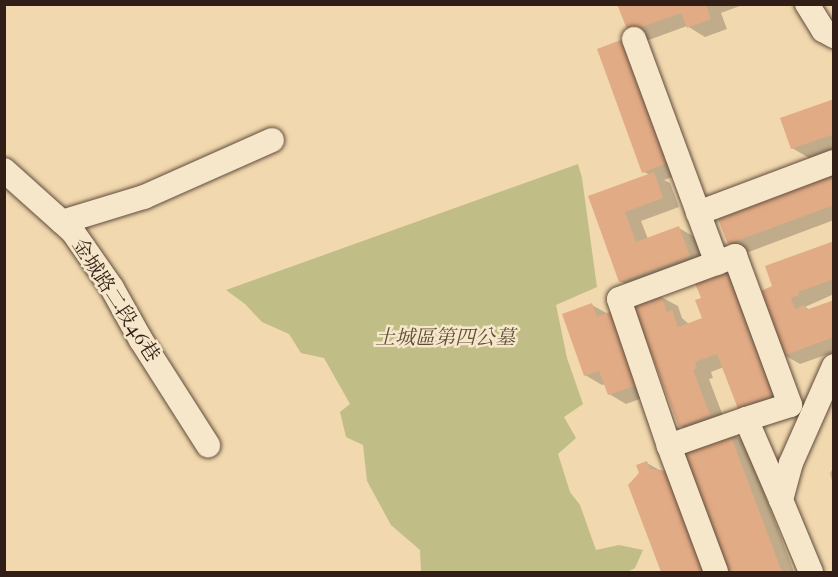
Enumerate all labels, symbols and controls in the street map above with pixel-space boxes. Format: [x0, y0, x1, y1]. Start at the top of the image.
street label: 金城路二段46巷 [67, 234, 165, 366]
park label: 土城區第四公墓 [375, 325, 515, 349]

